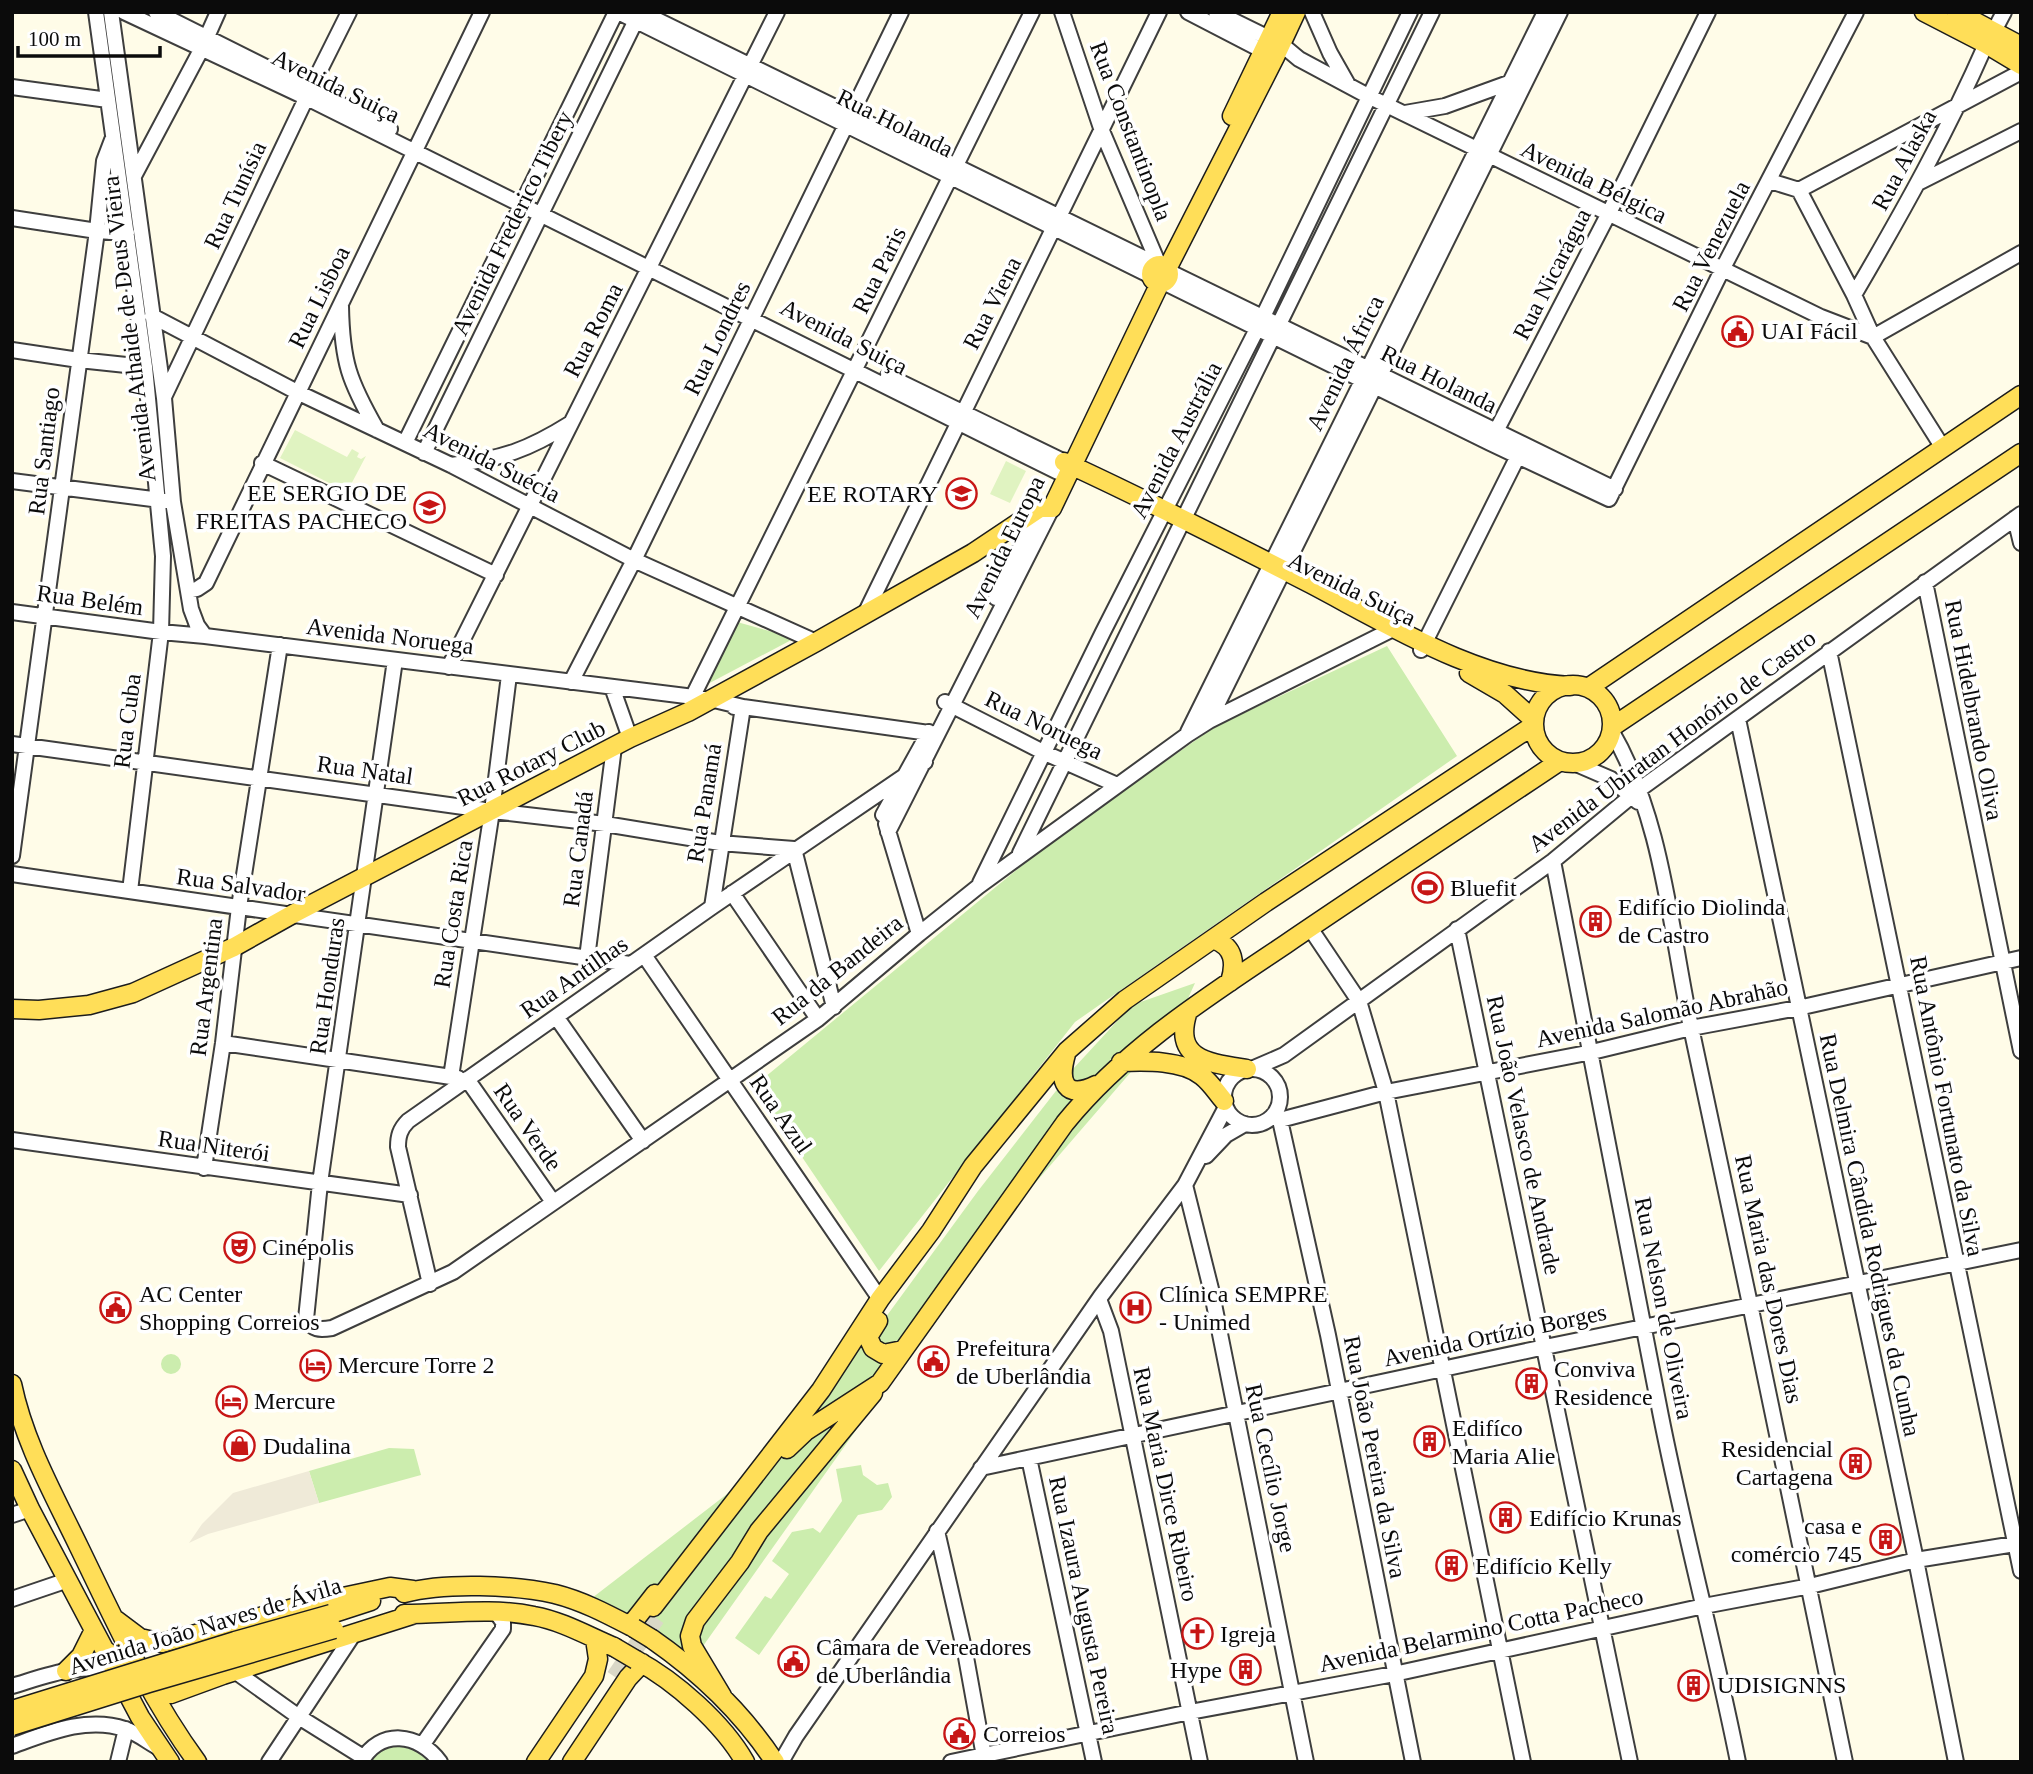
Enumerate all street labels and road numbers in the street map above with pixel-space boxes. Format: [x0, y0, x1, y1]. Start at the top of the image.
street label: Rua Constantinopla [1085, 38, 1177, 225]
street label: Avenida Suiça [268, 44, 404, 128]
street label: Rua Holanda [833, 84, 958, 162]
street label: Rua Alaska [1867, 105, 1941, 215]
street label: Avenida Frederico Tibery [446, 107, 578, 339]
street label: Avenida Bélgica [1517, 136, 1671, 229]
street label: Rua Tunísia [199, 137, 271, 253]
street label: Avenida Athaide de Deus Vieira [97, 174, 161, 484]
street label: Rua Venezuela [1667, 176, 1755, 316]
street label: Rua Nicarágua [1508, 204, 1596, 344]
street label: Rua Paris [847, 223, 911, 317]
street label: Rua Lisboa [283, 242, 355, 352]
street label: Rua Viena [958, 252, 1026, 353]
street label: Rua Londres [678, 277, 756, 399]
street label: Rua Roma [558, 278, 628, 381]
street label: Avenida África [1301, 291, 1389, 435]
street label: Avenida Suiça [776, 294, 912, 380]
street label: Rua Holanda [1377, 340, 1502, 418]
street label: Avenida Austrália [1125, 357, 1227, 523]
street label: Rua Santiago [23, 386, 65, 516]
street label: Avenida Suécia [419, 416, 565, 508]
street label: Avenida Europa [958, 471, 1050, 622]
street label: Avenida Suiça [1284, 547, 1420, 631]
street label: Rua Belém [35, 580, 145, 620]
street label: Rua Hidelbrando Oliva [1940, 598, 2008, 823]
street label: Avenida Noruega [305, 613, 475, 659]
street label: Avenida Ubiratan Honório de Castro [1523, 624, 1821, 858]
street label: Rua Cuba [108, 672, 146, 770]
street label: Rua Noruega [981, 685, 1107, 765]
street label: Rua Rotary Club [453, 714, 609, 812]
street label: Rua Panamá [682, 741, 726, 865]
street label: Rua Natal [315, 750, 415, 790]
street label: Rua Canadá [558, 789, 598, 908]
street label: Rua Costa Rica [428, 838, 478, 990]
street label: Rua Salvador [175, 863, 307, 907]
street label: Rua da Bandeira [767, 909, 908, 1030]
street label: Rua Argentina [185, 916, 227, 1058]
street label: Rua Honduras [305, 916, 349, 1056]
street label: Rua Antilhas [515, 931, 633, 1023]
street label: Rua Antônio Fortunato da Silva [1905, 954, 1989, 1259]
street label: Avenida Salomão Abrahão [1534, 974, 1790, 1052]
street label: Rua João Velasco de Andrade [1482, 993, 1566, 1277]
street label: Rua Delmira Cândida Rodrigues da Cunha [1815, 1031, 1926, 1439]
street label: Rua Azul [745, 1070, 818, 1159]
street label: Rua Verde [489, 1079, 567, 1175]
street label: Rua Niterói [156, 1125, 272, 1167]
street label: Rua Maria das Dores Dias [1730, 1152, 1808, 1406]
street label: Rua Nelson de Oliveira [1630, 1195, 1698, 1422]
street label: Avenida Ortízio Borges [1381, 1299, 1609, 1371]
street label: Rua João Pereira da Silva [1339, 1333, 1411, 1581]
street label: Rua Maria Dirce Ribeiro [1128, 1364, 1204, 1604]
street label: Rua Cecílio Jorge [1240, 1381, 1302, 1555]
street label: Rua Izaura Augusta Pereira [1044, 1474, 1124, 1737]
street label: Avenida João Naves de Ávila [66, 1572, 345, 1680]
street label: Avenida Belarmino Cotta Pacheco [1317, 1583, 1645, 1677]

